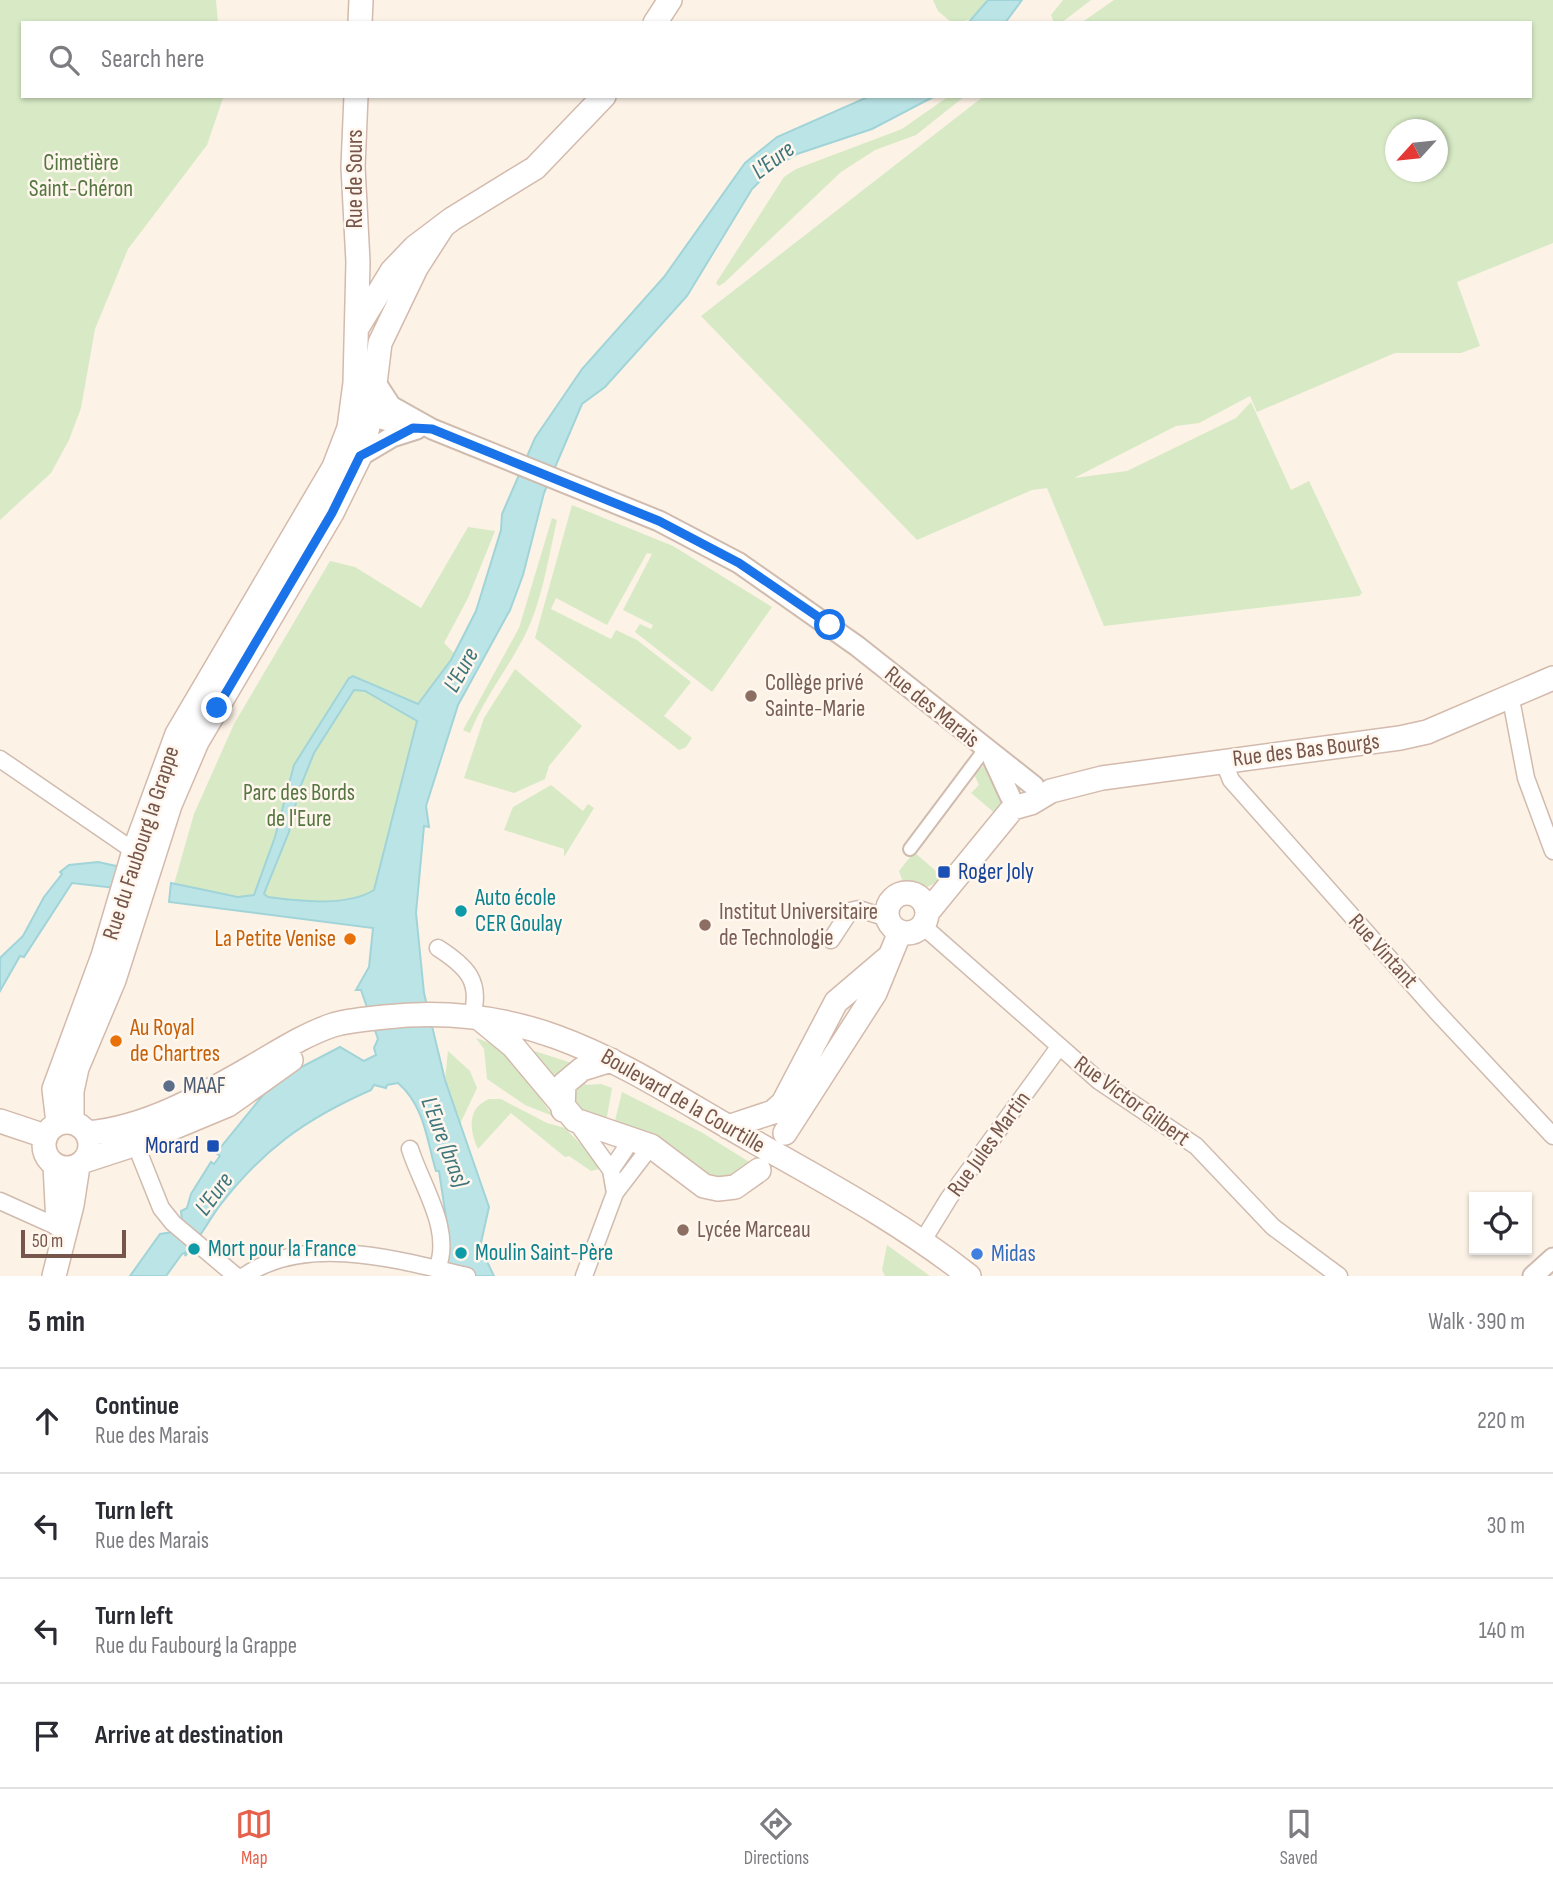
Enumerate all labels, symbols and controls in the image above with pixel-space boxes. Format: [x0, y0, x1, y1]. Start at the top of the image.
search box [21, 21, 1532, 98]
icon: search [45, 41, 83, 79]
text: Search here [101, 44, 204, 75]
north arrow [1385, 119, 1448, 182]
street label: Rue de Sours [341, 129, 369, 229]
water label: L'Eure [746, 135, 800, 185]
park label: Cimetière Saint-Chéron [29, 149, 133, 203]
route start [814, 609, 845, 640]
water label: L'Eure [437, 643, 485, 697]
street label: Rue des Marais [879, 660, 985, 754]
place label: Collège privé Sainte-Marie [765, 669, 865, 723]
marker: Collège privé Sainte-Marie [743, 688, 759, 704]
route end [201, 692, 232, 723]
street label: Rue des Bas Bourgs [1231, 727, 1381, 773]
street label: Rue du Faubourg la Grappe [96, 743, 186, 943]
park label: Parc des Bords de l'Eure [243, 779, 355, 833]
place label: Roger Joly [958, 858, 1034, 886]
marker: Roger Joly [936, 864, 952, 880]
place label: Auto école CER Goulay [474, 884, 563, 938]
place label: Institut Universitaire de Technologie [719, 898, 878, 952]
marker: Auto école CER Goulay [453, 903, 469, 919]
street label: Rue Vintant [1342, 908, 1424, 994]
marker: Institut Universitaire de Technologie [697, 917, 713, 933]
place label: La Petite Venise [215, 925, 336, 953]
marker: La Petite Venise [342, 931, 358, 947]
place label: Au Royal de Chartres [129, 1014, 220, 1068]
marker: Au Royal de Chartres [108, 1033, 124, 1049]
street label: Boulevard de la Courtille [596, 1043, 770, 1159]
street label: Rue Victor Gilbert [1069, 1050, 1195, 1152]
place label: MAAF [183, 1072, 226, 1100]
marker: MAAF [161, 1078, 177, 1094]
street label: Rue Jules Martin [941, 1086, 1037, 1202]
water label: L'Eure (bras) [415, 1093, 476, 1192]
place label: Morard [145, 1132, 199, 1160]
marker: Morard [205, 1138, 221, 1154]
water label: L'Eure [189, 1167, 239, 1221]
map controls [1469, 1192, 1532, 1255]
button: locate [1469, 1192, 1532, 1255]
place label: Lycée Marceau [697, 1216, 811, 1244]
marker: Lycée Marceau [675, 1222, 691, 1238]
scale bar [21, 1227, 126, 1259]
text: 50 m [32, 1230, 63, 1253]
place label: Mort pour la France [208, 1235, 356, 1263]
place label: Moulin Saint-Père [475, 1239, 613, 1267]
place label: Midas [991, 1240, 1036, 1268]
marker: Mort pour la France [186, 1241, 202, 1257]
marker: Moulin Saint-Père [453, 1245, 469, 1261]
marker: Midas [969, 1246, 985, 1262]
text: 5 min [28, 1304, 85, 1340]
text: Walk · 390 m [1428, 1308, 1525, 1336]
text: Continue [95, 1391, 179, 1422]
icon: ahead [28, 1402, 66, 1440]
text: 220 m [1477, 1407, 1525, 1435]
text: Rue des Marais [95, 1422, 209, 1450]
text: Turn left [95, 1496, 173, 1527]
icon: left [28, 1507, 66, 1545]
text: 30 m [1487, 1512, 1525, 1540]
text: Rue des Marais [95, 1527, 209, 1555]
text: Turn left [95, 1601, 173, 1632]
icon: left [28, 1612, 66, 1650]
text: 140 m [1479, 1617, 1525, 1645]
text: Rue du Faubourg la Grappe [95, 1632, 297, 1660]
icon: arrive [28, 1717, 66, 1755]
text: Arrive at destination [95, 1720, 283, 1751]
tab: Map [235, 1805, 273, 1870]
tab: Directions [744, 1805, 809, 1870]
tab: Saved [1280, 1805, 1318, 1870]

